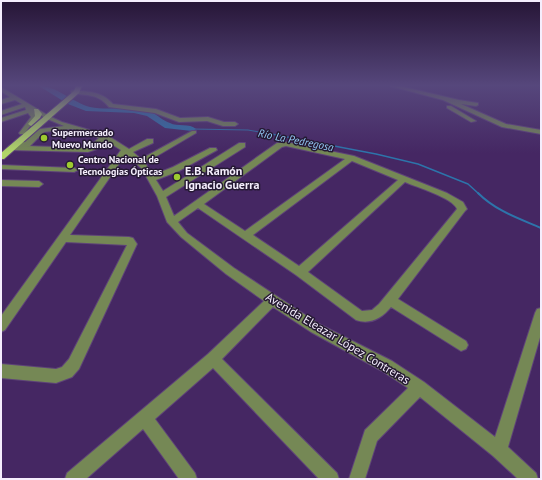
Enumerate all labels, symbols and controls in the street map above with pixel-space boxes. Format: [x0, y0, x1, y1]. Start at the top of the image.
place label: Supermercado Muevo Mundo [52, 126, 114, 151]
water label: Río La Pedregosa [257, 126, 336, 154]
marker: Supermercado Muevo Mundo [39, 133, 49, 143]
place label: Centro Nacional de Tecnologías Ópticas [78, 153, 162, 178]
marker: Centro Nacional de Tecnologías Ópticas [65, 160, 75, 170]
place label: E.B. Ramón Ignacio Guerra [185, 163, 259, 192]
marker: E.B. Ramón Ignacio Guerra [172, 172, 182, 182]
street label: Avenida Eleazar López Contreras [263, 289, 413, 387]

